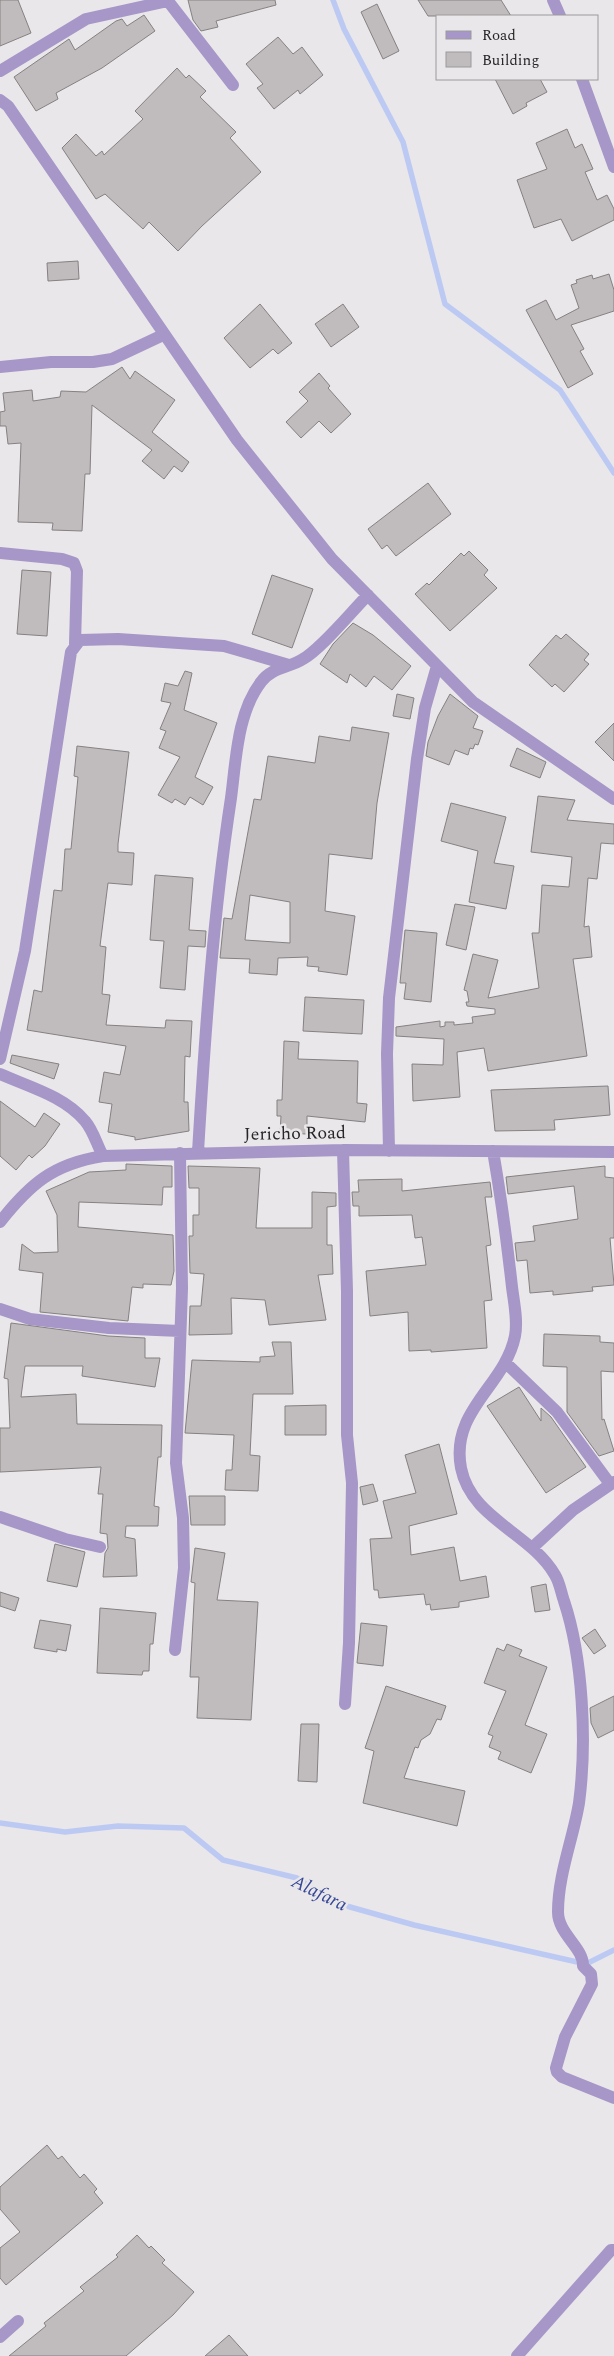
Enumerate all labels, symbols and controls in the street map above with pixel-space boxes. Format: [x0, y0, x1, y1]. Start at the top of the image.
legend [436, 15, 599, 80]
text: Road [482, 24, 516, 47]
text: Building [482, 49, 539, 72]
street label: Jericho Road [244, 1119, 346, 1148]
water label: Alafara [286, 1867, 352, 1919]

